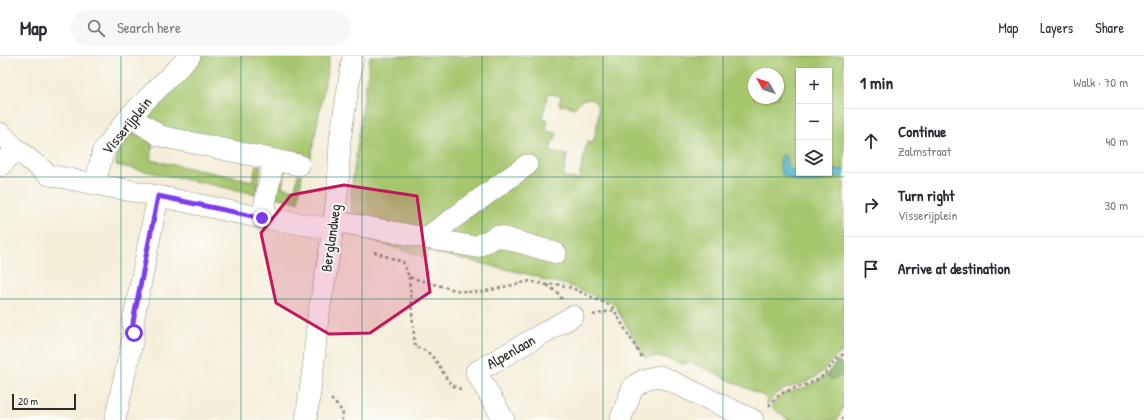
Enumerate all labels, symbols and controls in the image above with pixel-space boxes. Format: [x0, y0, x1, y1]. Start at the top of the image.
search box [71, 10, 351, 46]
text: Map [20, 15, 47, 41]
icon: search [85, 17, 107, 39]
text: Search here [117, 17, 181, 38]
text: Map [998, 18, 1018, 37]
text: Layers [1040, 18, 1073, 37]
text: Share [1095, 18, 1124, 37]
north arrow [748, 68, 784, 104]
map controls [796, 68, 832, 176]
button: + [796, 68, 832, 104]
text: 1 min [860, 71, 893, 94]
text: Walk · 70 m [1073, 73, 1128, 91]
street label: Visserijplein [97, 92, 156, 159]
button: − [796, 104, 832, 140]
text: Continue [898, 121, 946, 142]
icon: ahead [860, 130, 882, 152]
text: 40 m [1105, 132, 1128, 150]
button: layers [796, 140, 832, 176]
text: Zalmstraat [898, 142, 951, 160]
text: Turn right [898, 185, 954, 206]
icon: right [860, 194, 882, 216]
text: 30 m [1105, 196, 1128, 214]
street label: Berglandweg [315, 202, 346, 273]
text: Visserijplein [898, 206, 957, 224]
route end [253, 209, 271, 227]
icon: arrive [860, 258, 882, 280]
text: Arrive at destination [898, 258, 1010, 279]
route start [125, 324, 143, 342]
street label: Alpenlaan [483, 329, 539, 374]
scale bar [12, 392, 76, 411]
text: 20 m [18, 394, 38, 408]

